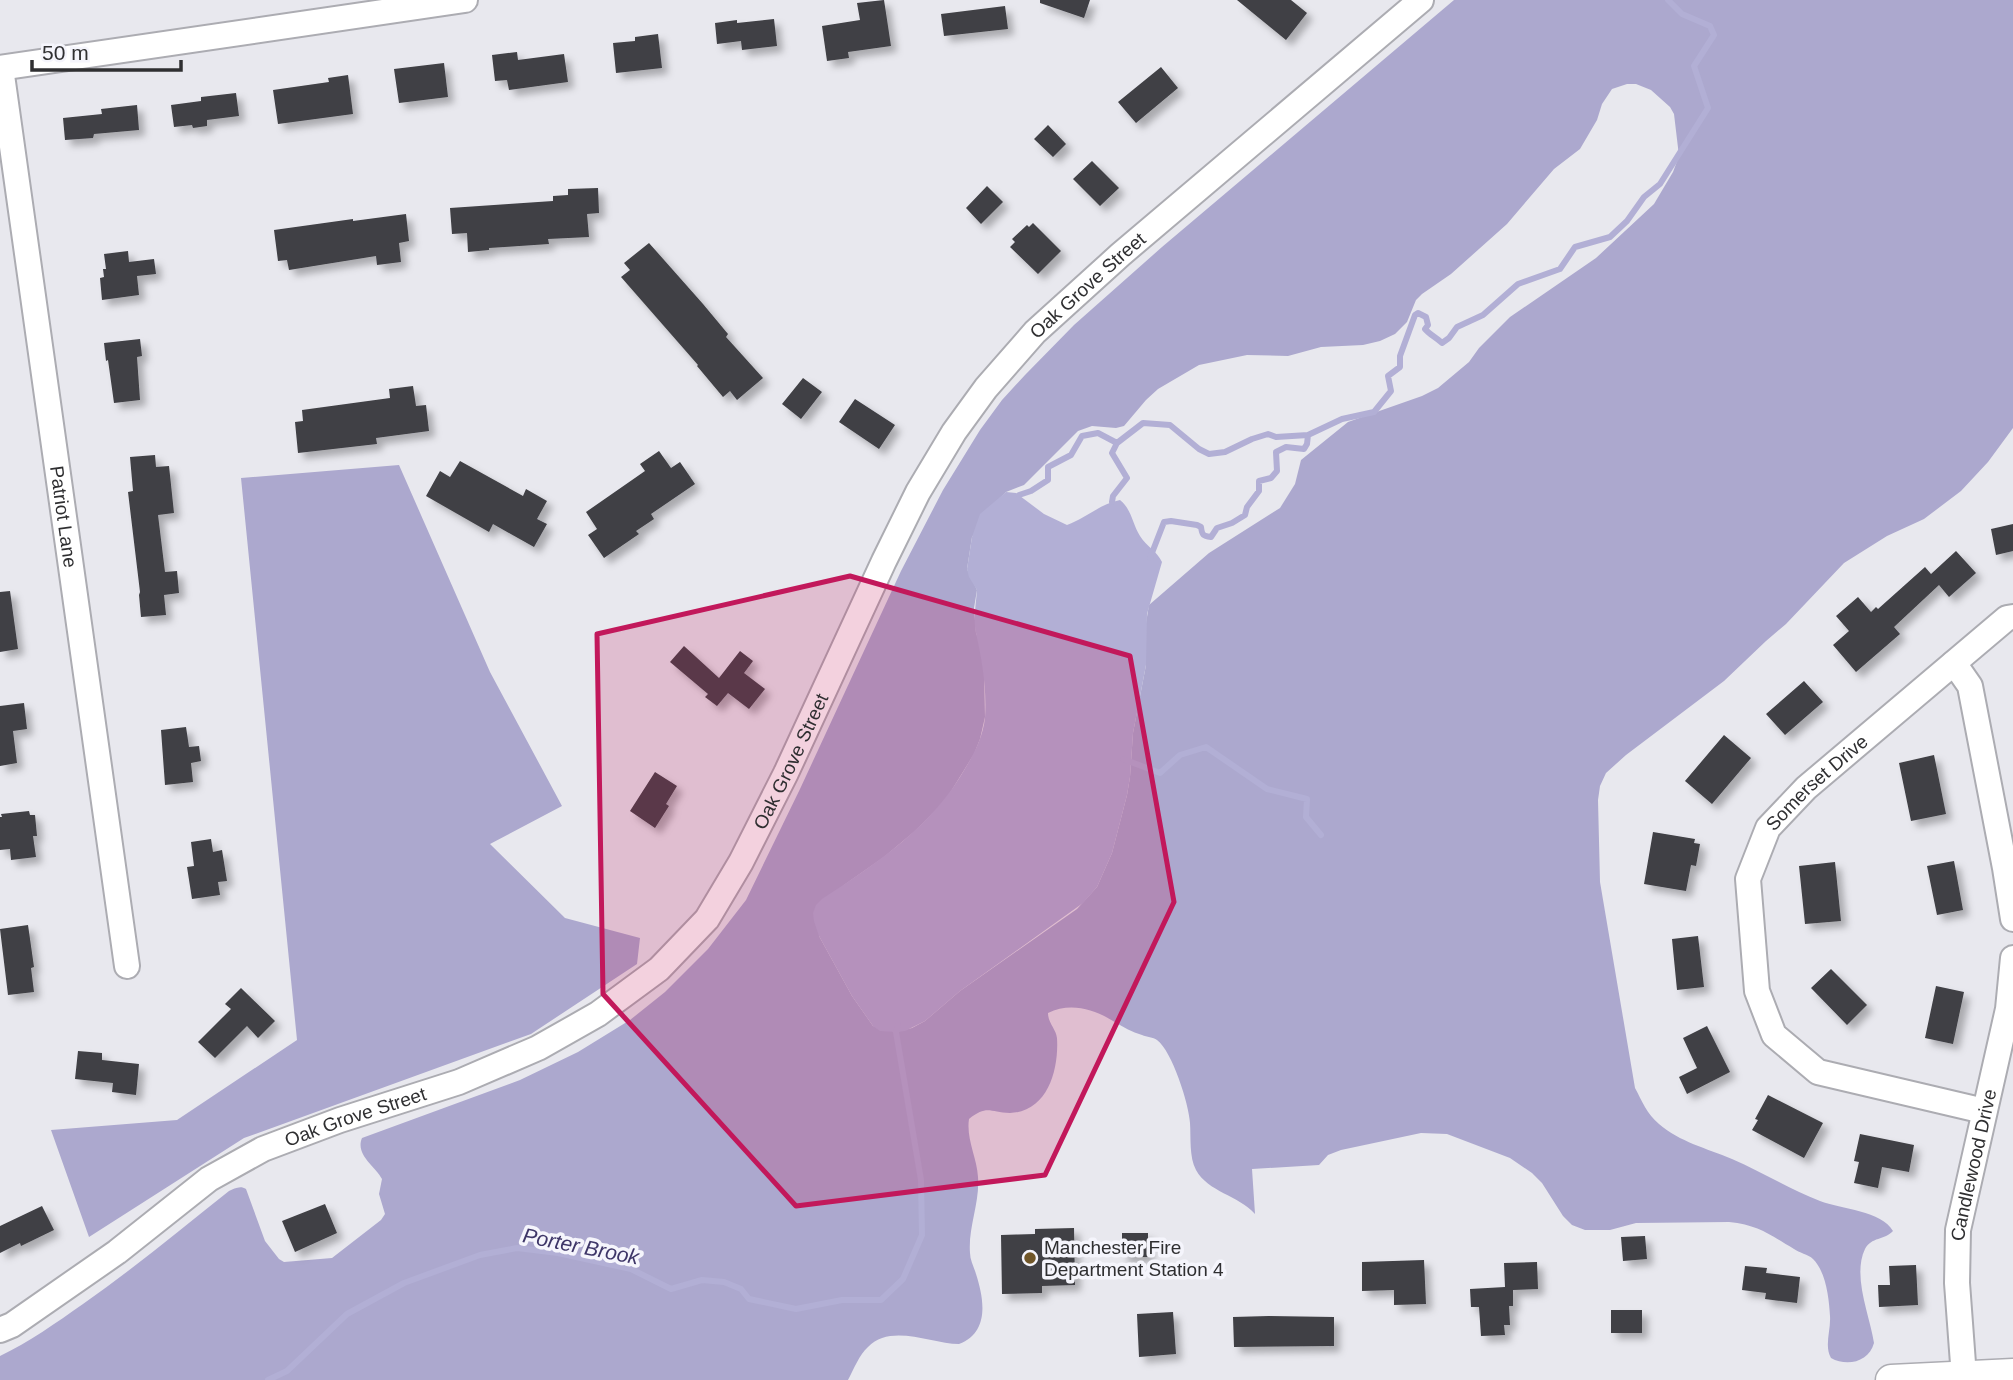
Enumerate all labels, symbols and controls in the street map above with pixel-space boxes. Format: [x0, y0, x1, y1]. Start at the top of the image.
scale bar [32, 28, 180, 72]
text: 50 m [42, 41, 89, 64]
street label: Oak Grove Street [1025, 227, 1150, 342]
street label: Patriot Lane [46, 464, 81, 569]
street label: Oak Grove Street [749, 689, 832, 833]
street label: Somerset Drive [1761, 730, 1872, 834]
street label: Oak Grove Street [282, 1083, 429, 1150]
street label: Candlewood Drive [1947, 1087, 2000, 1241]
water label: Porter Brook [521, 1223, 643, 1269]
place label: Manchester Fire Department Station 4 [1044, 1237, 1224, 1280]
marker: Manchester Fire Department Station 4 [1022, 1250, 1038, 1266]

